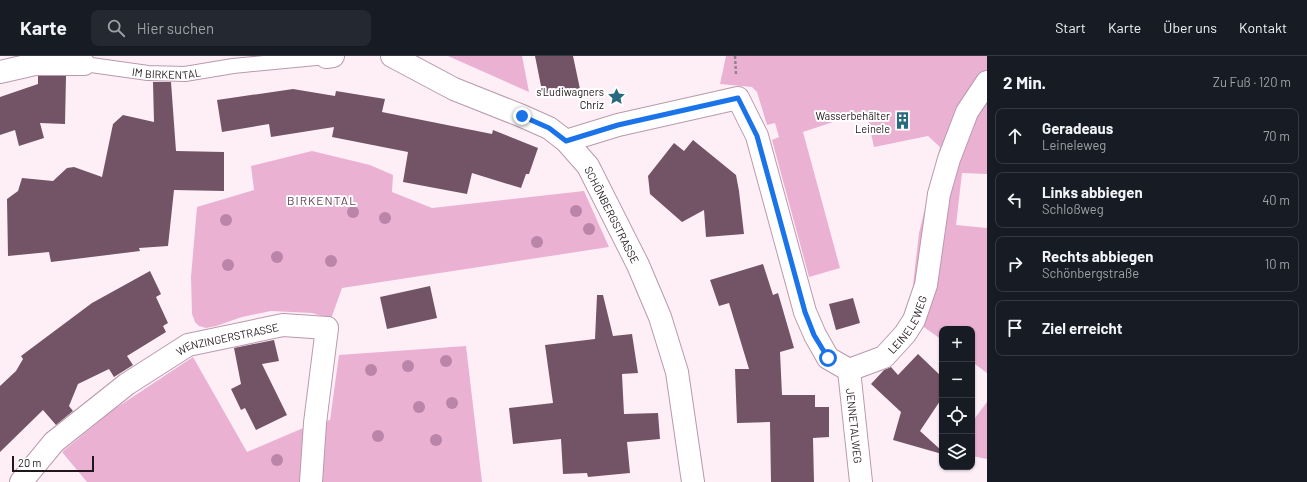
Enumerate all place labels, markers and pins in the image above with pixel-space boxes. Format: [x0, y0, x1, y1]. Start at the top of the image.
place label: s'Ludiwagners Chriz [536, 85, 604, 111]
place icon: s'Ludiwagners Chriz [607, 87, 627, 107]
place label: Wasserbehälter Leinele [815, 109, 890, 135]
building icon: Wasserbehälter Leinele [893, 111, 913, 131]

